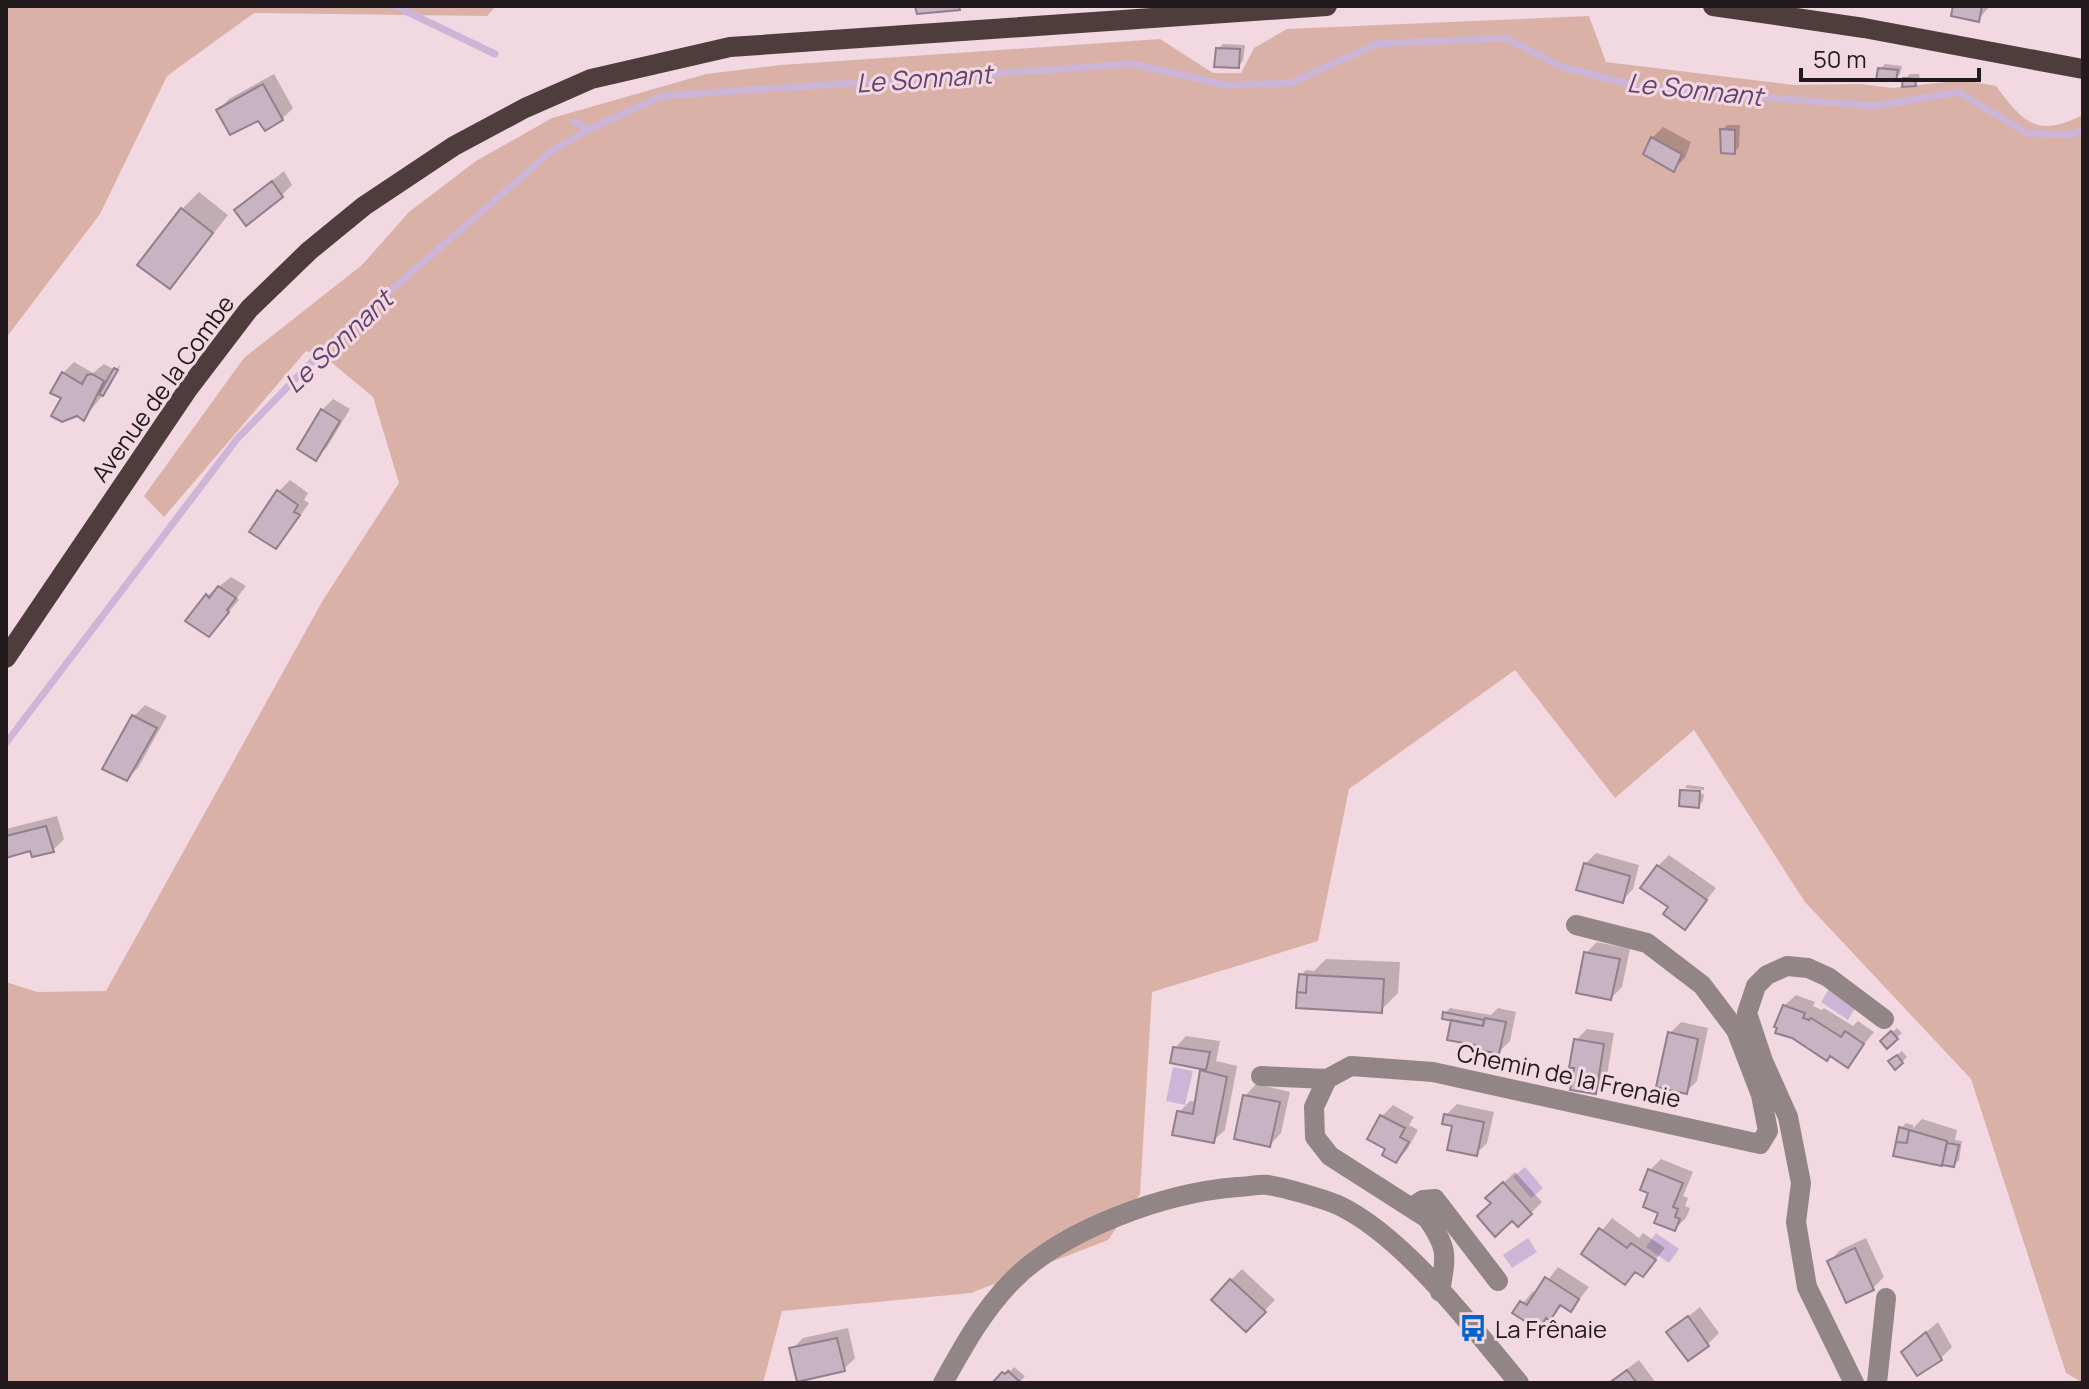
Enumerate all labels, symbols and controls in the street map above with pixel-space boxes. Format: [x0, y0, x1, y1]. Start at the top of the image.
scale bar [1801, 32, 1979, 82]
text: 50 m [1813, 42, 1867, 75]
water label: Le Sonnant [855, 55, 996, 101]
water label: Le Sonnant [1625, 64, 1767, 114]
water label: Le Sonnant [276, 280, 402, 401]
street label: Avenue de la Combe [83, 288, 241, 488]
street label: Chemin de la Frenaie [1454, 1035, 1684, 1115]
place label: La Frênaie [1495, 1312, 1607, 1345]
bus stop icon: La Frênaie [1458, 1313, 1488, 1343]

